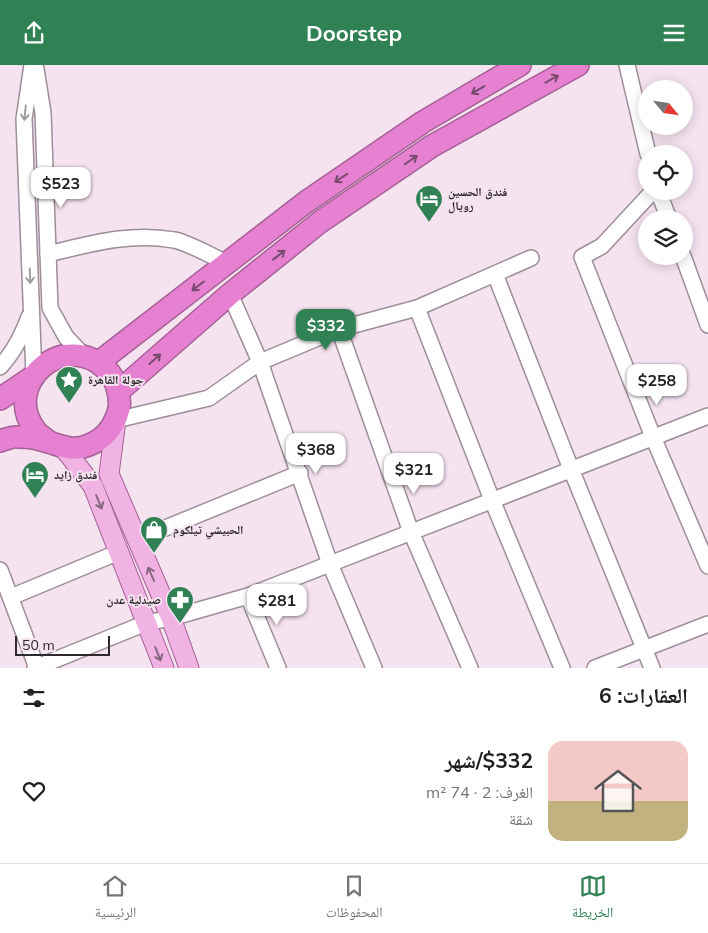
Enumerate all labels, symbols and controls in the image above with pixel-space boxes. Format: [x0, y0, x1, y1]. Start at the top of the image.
icon: share [20, 19, 48, 47]
text: Doorstep [306, 19, 402, 47]
icon: menu [660, 19, 688, 47]
one-way arrow [545, 74, 560, 84]
north arrow [638, 80, 692, 135]
map controls [638, 80, 693, 265]
one-way arrow [471, 85, 485, 95]
one-way arrow [20, 105, 30, 121]
button: locate [638, 145, 693, 200]
one-way arrow [404, 155, 418, 165]
pin: $523 [31, 167, 91, 209]
text: $523 [42, 173, 80, 193]
one-way arrow [335, 173, 349, 183]
hotel icon: فندق الحسين رويال [414, 184, 444, 223]
place label: فندق الحسين رويال [448, 184, 507, 214]
button: layers [638, 210, 693, 265]
one-way arrow [273, 249, 286, 260]
one-way arrow [26, 267, 35, 283]
one-way arrow [191, 280, 204, 291]
pin: $332 [296, 309, 356, 351]
text: $332 [307, 315, 345, 335]
one-way arrow [148, 353, 161, 364]
pin: $258 [627, 363, 687, 406]
place icon: جولة القاهرة [54, 365, 84, 404]
text: $258 [638, 370, 676, 390]
place label: جولة القاهرة [88, 372, 144, 387]
pin: $368 [286, 433, 346, 475]
text: $368 [297, 439, 335, 459]
pin: $321 [384, 453, 444, 495]
text: $321 [395, 459, 433, 479]
hotel icon: فندق زايد [20, 460, 50, 499]
place label: فندق زايد [54, 467, 97, 483]
one-way arrow [95, 494, 104, 509]
shop icon: الحبيشي تيلكوم [139, 515, 169, 554]
place label: الحبيشي تيلكوم [173, 522, 244, 540]
one-way arrow [146, 567, 156, 582]
pin: $281 [247, 583, 307, 626]
pharmacy icon: صيدلية عدن [165, 585, 195, 624]
text: $281 [258, 590, 296, 610]
place label: صيدلية عدن [106, 592, 161, 608]
scale bar [15, 633, 110, 656]
text: 50 m [22, 636, 55, 654]
one-way arrow [154, 646, 164, 661]
text: العقارات: 6 [599, 682, 688, 708]
icon: filters [20, 684, 48, 712]
text: $332/شهر [445, 747, 533, 773]
icon: home [588, 761, 648, 821]
icon: heart [20, 777, 48, 805]
text: الغرف: 2 · 74 m² [426, 782, 533, 802]
text: شقة [509, 809, 533, 829]
tab: الرئيسية [95, 872, 136, 926]
tab: المحفوظات [326, 872, 383, 926]
tab: الخريطة [572, 872, 613, 926]

